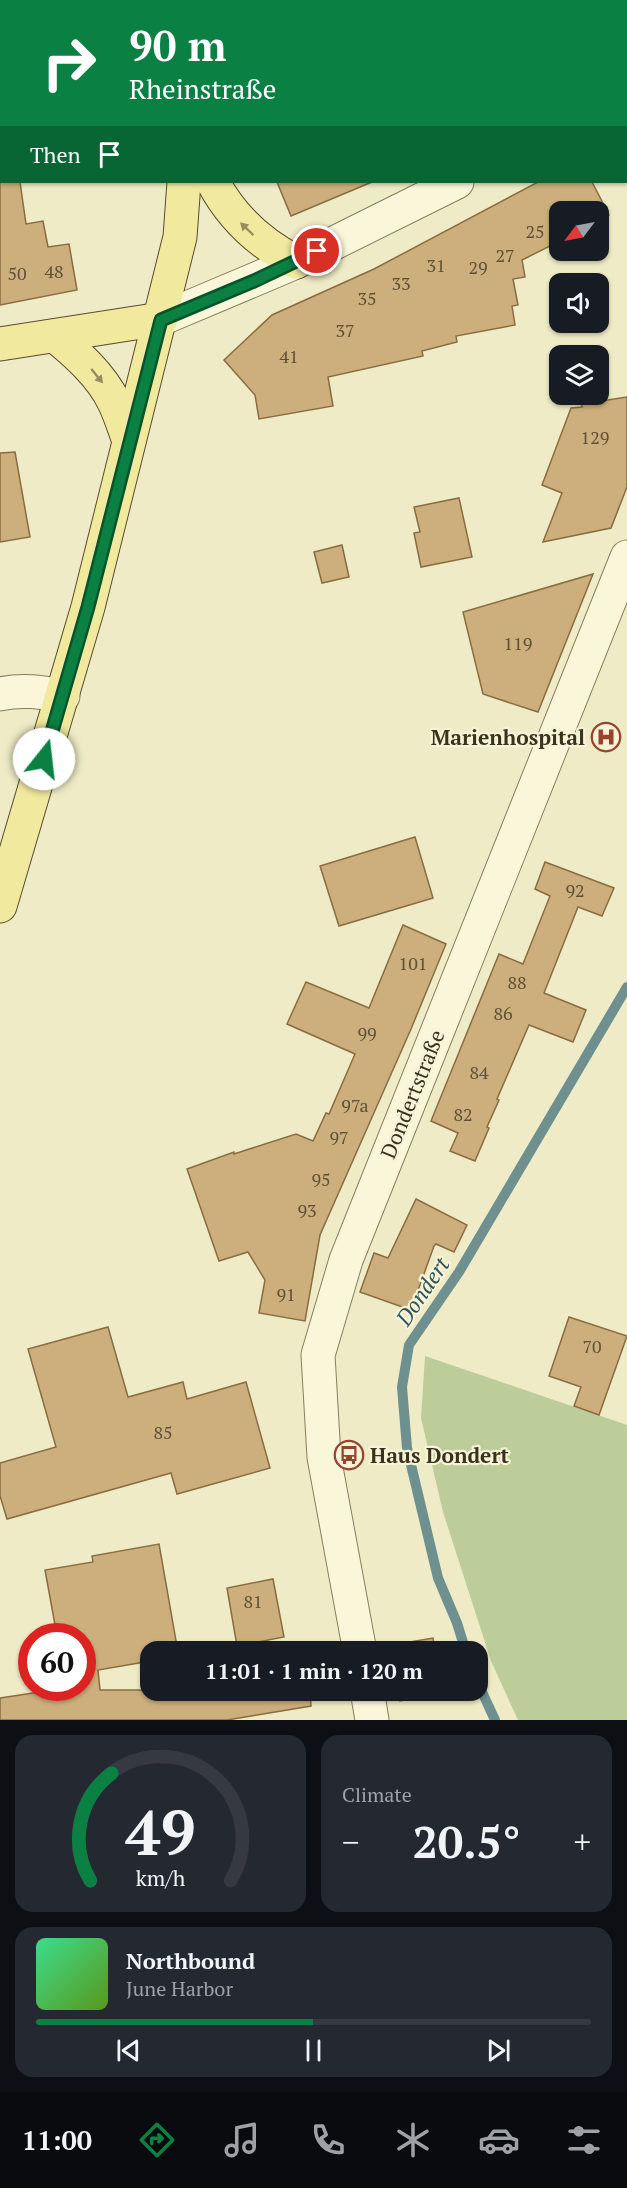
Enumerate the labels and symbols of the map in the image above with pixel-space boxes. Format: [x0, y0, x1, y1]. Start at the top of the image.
north arrow [549, 201, 609, 261]
house number: 25 [525, 219, 545, 243]
one-way arrow [241, 223, 255, 237]
pin [291, 225, 342, 276]
house number: 27 [495, 243, 515, 267]
house number: 31 [426, 253, 446, 277]
house number: 29 [468, 255, 488, 279]
house number: 48 [44, 259, 64, 283]
house number: 50 [7, 261, 27, 285]
house number: 33 [391, 271, 411, 295]
house number: 35 [357, 286, 377, 310]
house number: 37 [335, 318, 355, 342]
house number: 41 [279, 344, 299, 368]
one-way arrow [90, 369, 102, 384]
house number: 129 [581, 425, 609, 449]
house number: 119 [504, 631, 532, 655]
hospital icon: Marienhospital [590, 721, 622, 753]
place label: Marienhospital [431, 723, 585, 751]
position arrow [12, 727, 76, 791]
house number: 92 [565, 878, 585, 902]
house number: 101 [399, 951, 427, 975]
house number: 88 [507, 970, 527, 994]
house number: 86 [493, 1001, 513, 1025]
house number: 99 [357, 1021, 377, 1045]
street label: Dondertstraße [373, 1025, 451, 1163]
house number: 84 [469, 1060, 489, 1084]
house number: 97a [341, 1093, 369, 1117]
house number: 82 [453, 1102, 473, 1126]
house number: 97 [329, 1125, 349, 1149]
house number: 95 [311, 1167, 331, 1191]
house number: 93 [297, 1198, 317, 1222]
water label: Dondert [388, 1251, 456, 1332]
house number: 91 [276, 1282, 296, 1306]
house number: 70 [582, 1334, 602, 1358]
house number: 85 [153, 1420, 173, 1444]
bus stop icon: Haus Dondert [333, 1439, 365, 1471]
place label: Haus Dondert [370, 1441, 509, 1469]
house number: 81 [243, 1589, 263, 1613]
speed limit sign: 60 [18, 1623, 96, 1701]

